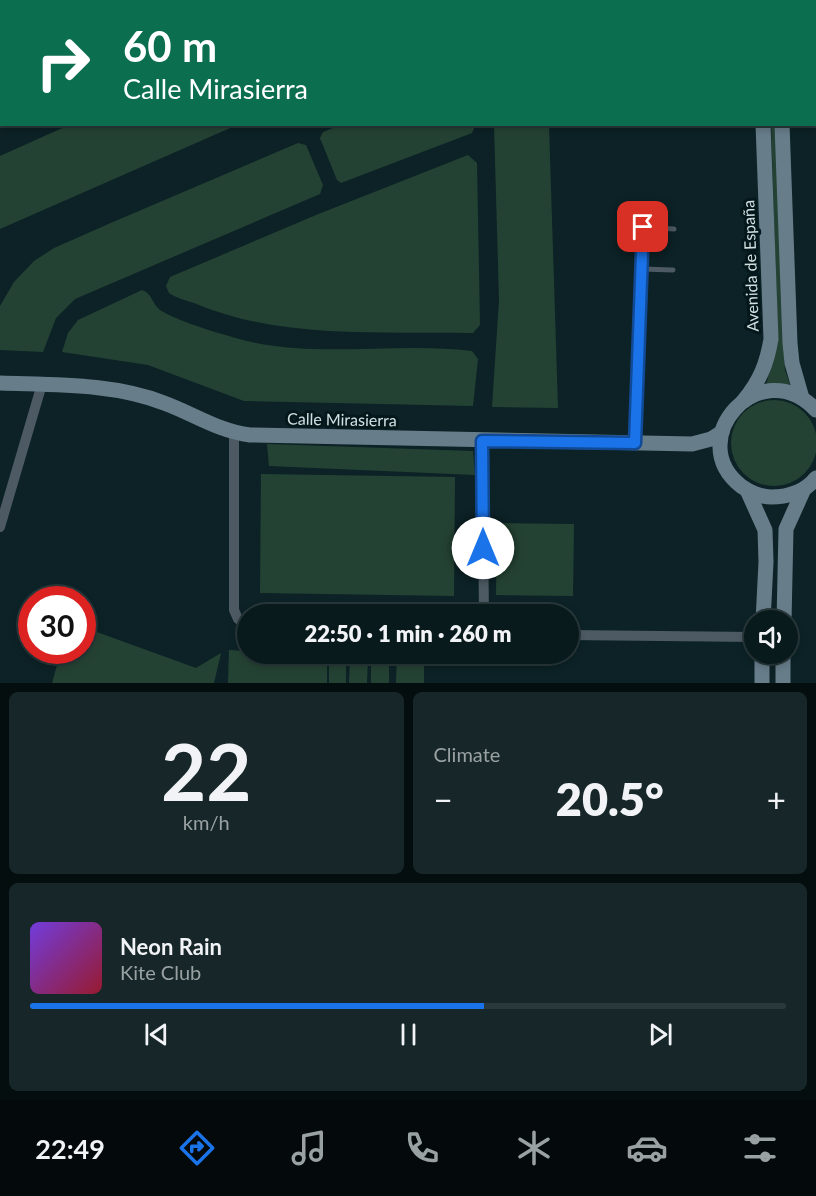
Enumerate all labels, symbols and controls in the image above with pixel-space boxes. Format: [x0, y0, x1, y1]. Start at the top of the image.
text: 60 m [123, 21, 217, 71]
icon: right [24, 24, 102, 102]
text: Calle Mirasierra [123, 72, 308, 105]
street label: Avenida de España [738, 200, 762, 332]
pin [617, 201, 668, 252]
icon: arrive [626, 210, 659, 243]
street label: Calle Mirasierra [287, 409, 397, 429]
position arrow [451, 516, 515, 580]
speed limit sign: 30 [18, 586, 96, 664]
map controls [744, 610, 798, 664]
button: sound [744, 610, 798, 664]
text: 22:50 · 1 min · 260 m [305, 620, 511, 647]
text: 22 [161, 724, 251, 818]
text: Climate [434, 742, 500, 766]
text: 20.5° [556, 772, 664, 826]
text: − [434, 779, 453, 819]
text: + [767, 779, 786, 819]
text: km/h [183, 810, 230, 834]
text: Neon Rain [120, 933, 222, 960]
text: Kite Club [120, 960, 201, 984]
icon: previous [140, 1018, 173, 1051]
icon: pause [392, 1018, 425, 1051]
icon: next [644, 1018, 677, 1051]
icon: directions [176, 1127, 218, 1169]
icon: music [288, 1127, 330, 1169]
icon: phone [401, 1127, 443, 1169]
icon: climate [513, 1127, 555, 1169]
icon: car [626, 1127, 668, 1169]
icon: filters [739, 1127, 781, 1169]
text: 22:49 [35, 1132, 105, 1165]

